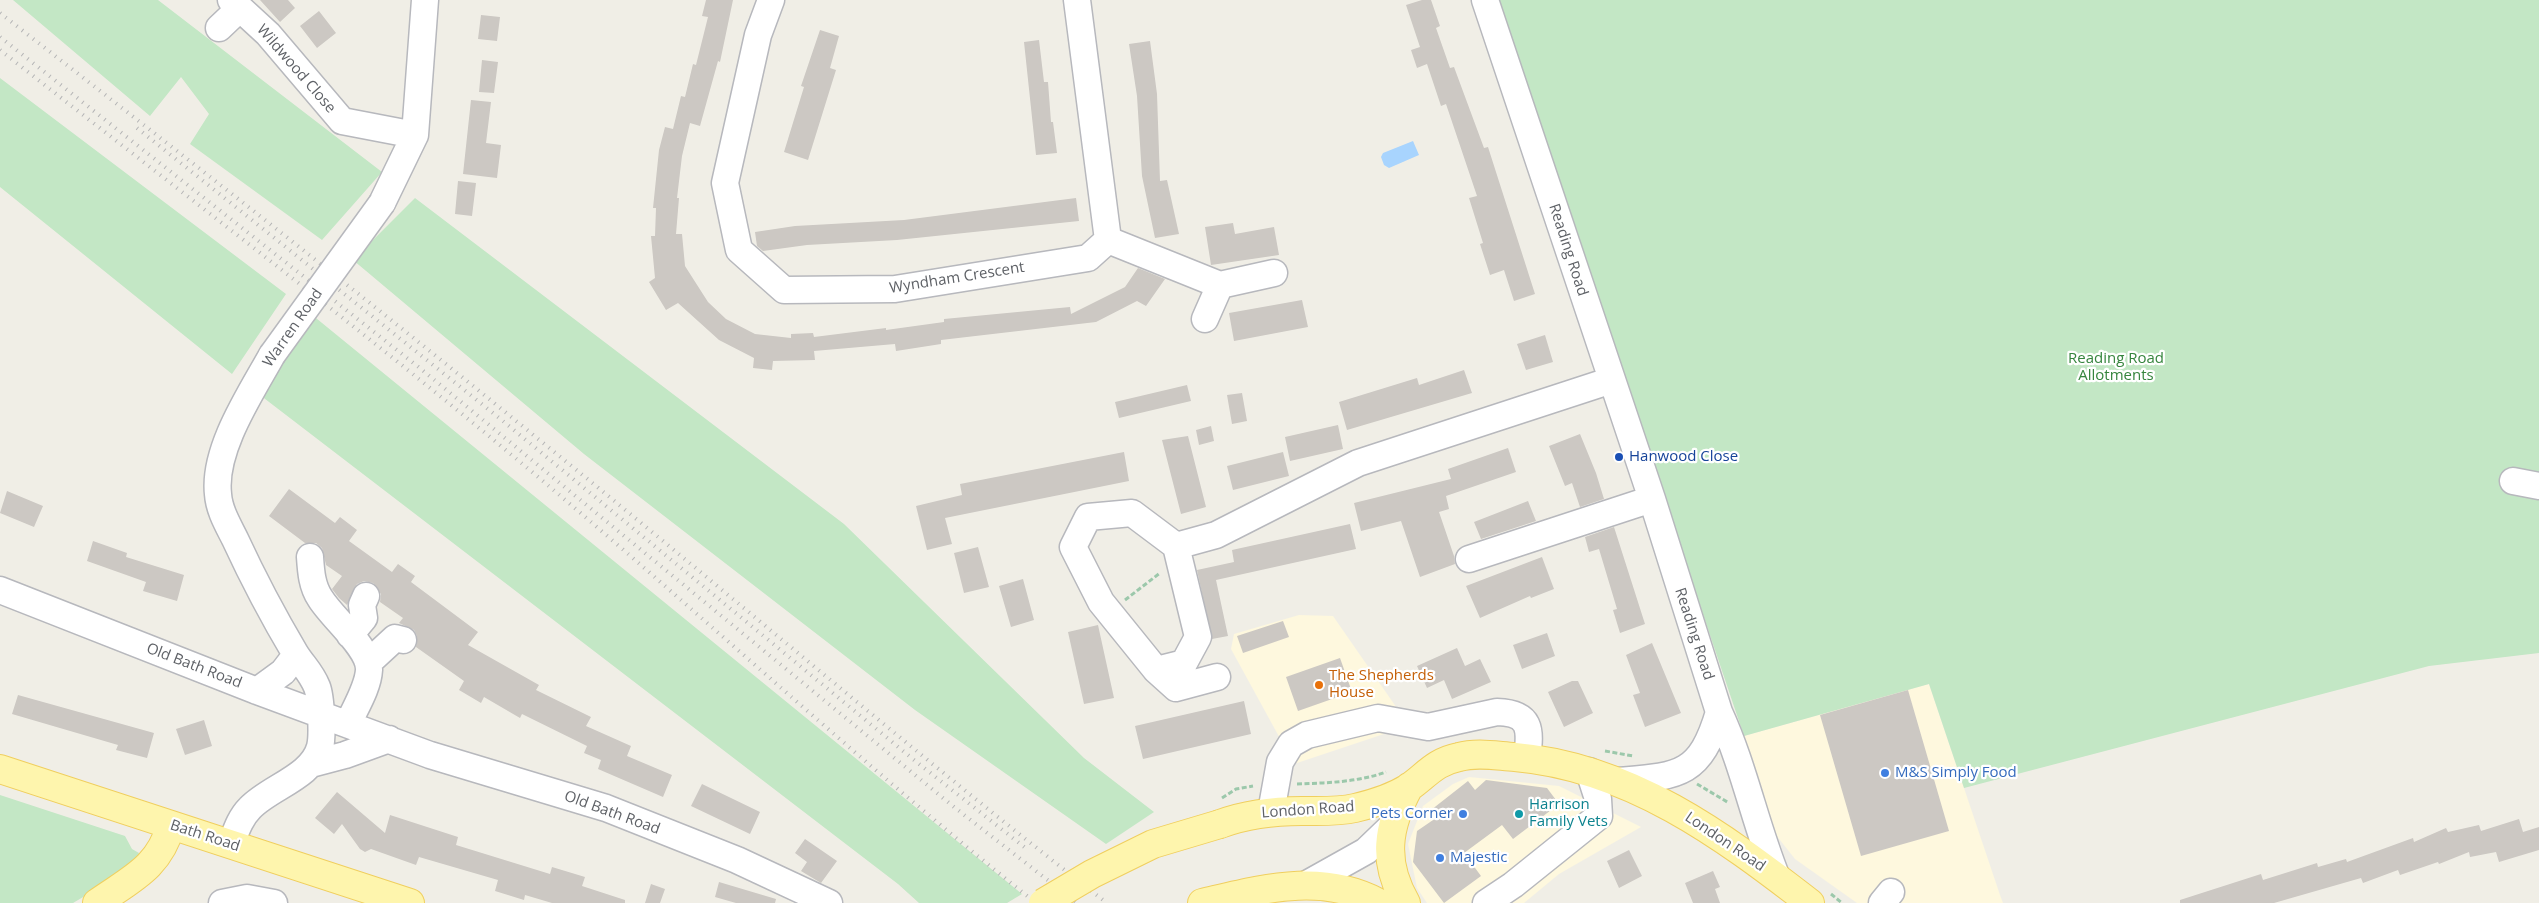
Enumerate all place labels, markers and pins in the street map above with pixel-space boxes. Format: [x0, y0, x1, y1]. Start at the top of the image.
place label: Hanwood Close [1629, 448, 1738, 466]
marker: Hanwood Close [1613, 451, 1625, 463]
place label: The Shepherds House [1329, 667, 1434, 702]
marker: The Shepherds House [1313, 679, 1325, 691]
place label: M&S Simply Food [1895, 764, 2017, 782]
marker: M&S Simply Food [1879, 767, 1891, 779]
place label: Harrison Family Vets [1529, 796, 1608, 831]
place label: Pets Corner [1371, 805, 1453, 823]
marker: Pets Corner [1457, 808, 1469, 820]
marker: Harrison Family Vets [1513, 808, 1525, 820]
place label: Majestic [1450, 849, 1508, 867]
marker: Majestic [1434, 852, 1446, 864]

